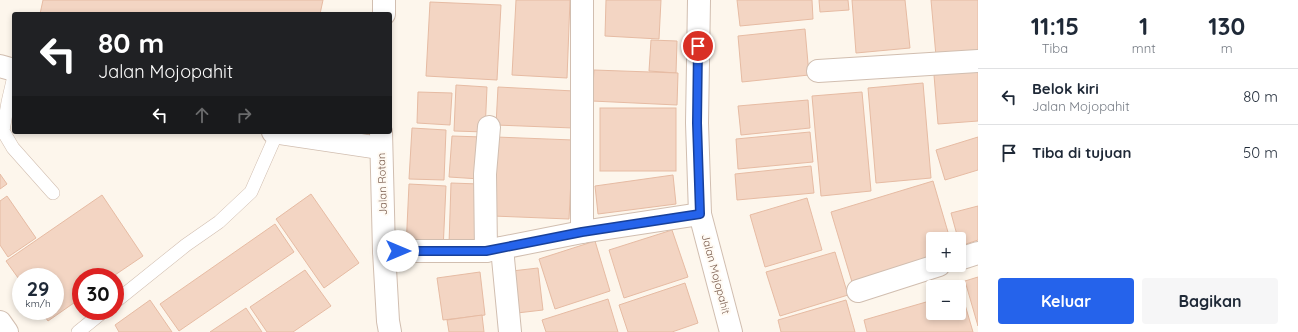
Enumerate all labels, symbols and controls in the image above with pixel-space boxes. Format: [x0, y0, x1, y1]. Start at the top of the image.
text: 11:15 [1031, 11, 1079, 41]
text: 1 [1139, 11, 1148, 41]
text: 130 [1208, 11, 1245, 41]
text: 80 m [98, 25, 164, 60]
icon: left [32, 28, 84, 80]
pin [681, 29, 715, 63]
icon: arrive [687, 35, 709, 57]
text: Tiba [1042, 40, 1068, 56]
text: mnt [1132, 40, 1156, 56]
text: m [1221, 40, 1233, 56]
text: Jalan Mojopahit [98, 60, 233, 83]
text: Belok kiri [1032, 79, 1099, 98]
icon: left [998, 86, 1020, 108]
text: 80 m [1243, 87, 1278, 106]
text: Jalan Mojopahit [1032, 98, 1130, 114]
icon: left [149, 104, 171, 126]
icon: ahead [191, 104, 213, 126]
icon: right [233, 104, 255, 126]
icon: arrive [998, 142, 1020, 164]
text: Tiba di tujuan [1032, 143, 1131, 162]
text: 50 m [1243, 143, 1278, 162]
street label: Jalan Rotan [374, 153, 390, 215]
position arrow [377, 230, 419, 272]
street label: Jalan Mojopahit [699, 232, 734, 316]
map controls [926, 232, 966, 320]
button: + [926, 232, 966, 272]
speed limit sign: 30 [72, 268, 124, 320]
text: 29 [27, 276, 49, 301]
button: Keluar [998, 278, 1134, 324]
button: Bagikan [1142, 278, 1278, 324]
button: − [926, 280, 966, 320]
text: km/h [25, 297, 51, 310]

